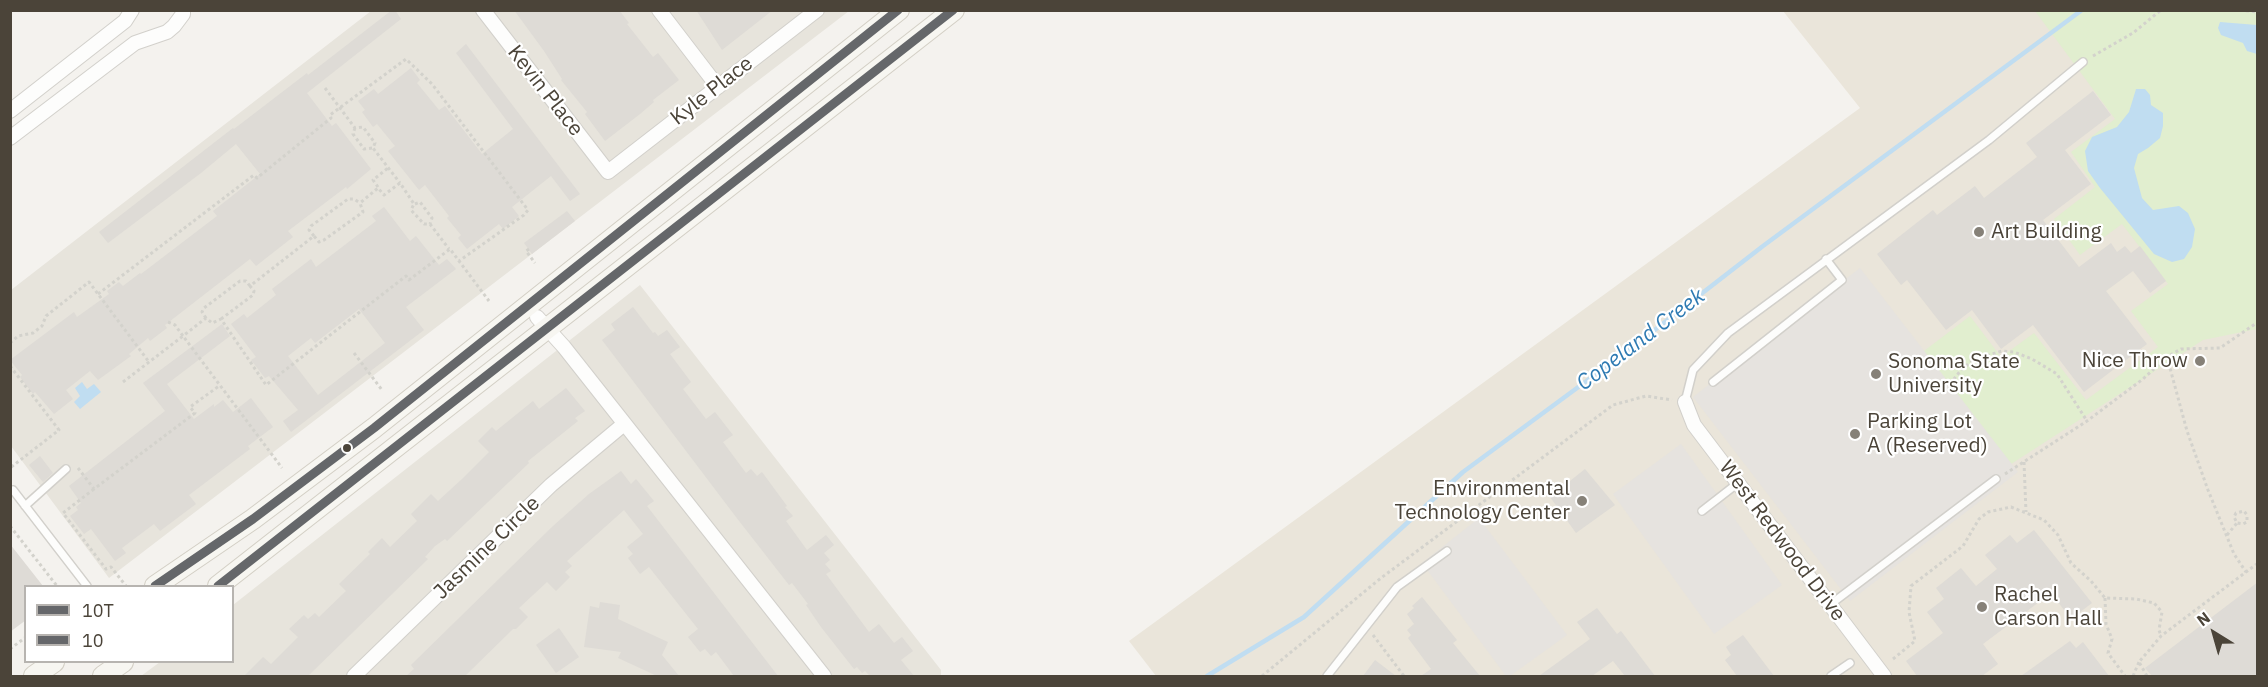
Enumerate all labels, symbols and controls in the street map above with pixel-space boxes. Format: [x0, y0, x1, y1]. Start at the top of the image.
street label: Kevin Place [502, 41, 588, 141]
street label: Kyle Place [666, 51, 758, 131]
place label: Art Building [1991, 219, 2102, 245]
marker: Art Building [1972, 225, 1986, 239]
water label: Copeland Creek [1572, 283, 1710, 397]
place label: Nice Throw [2082, 348, 2188, 374]
place label: Sonoma State University [1888, 349, 2020, 399]
marker: Nice Throw [2193, 354, 2207, 368]
marker: Sonoma State University [1869, 367, 1883, 381]
place label: Parking Lot A (Reserved) [1867, 409, 1988, 459]
marker: Parking Lot A (Reserved) [1848, 427, 1862, 441]
unlabelled marker [341, 442, 353, 454]
street label: West Redwood Drive [1713, 456, 1851, 626]
place label: Environmental Technology Center [1395, 476, 1570, 526]
street label: Jasmine Circle [429, 491, 545, 605]
marker: Environmental Technology Center [1575, 494, 1589, 508]
place label: Rachel Carson Hall [1994, 582, 2102, 632]
legend [24, 585, 234, 663]
text: 10T [82, 599, 114, 622]
marker: Rachel Carson Hall [1975, 600, 1989, 614]
north arrow [2184, 603, 2244, 663]
text: N [2193, 607, 2214, 630]
text: 10 [82, 629, 104, 652]

